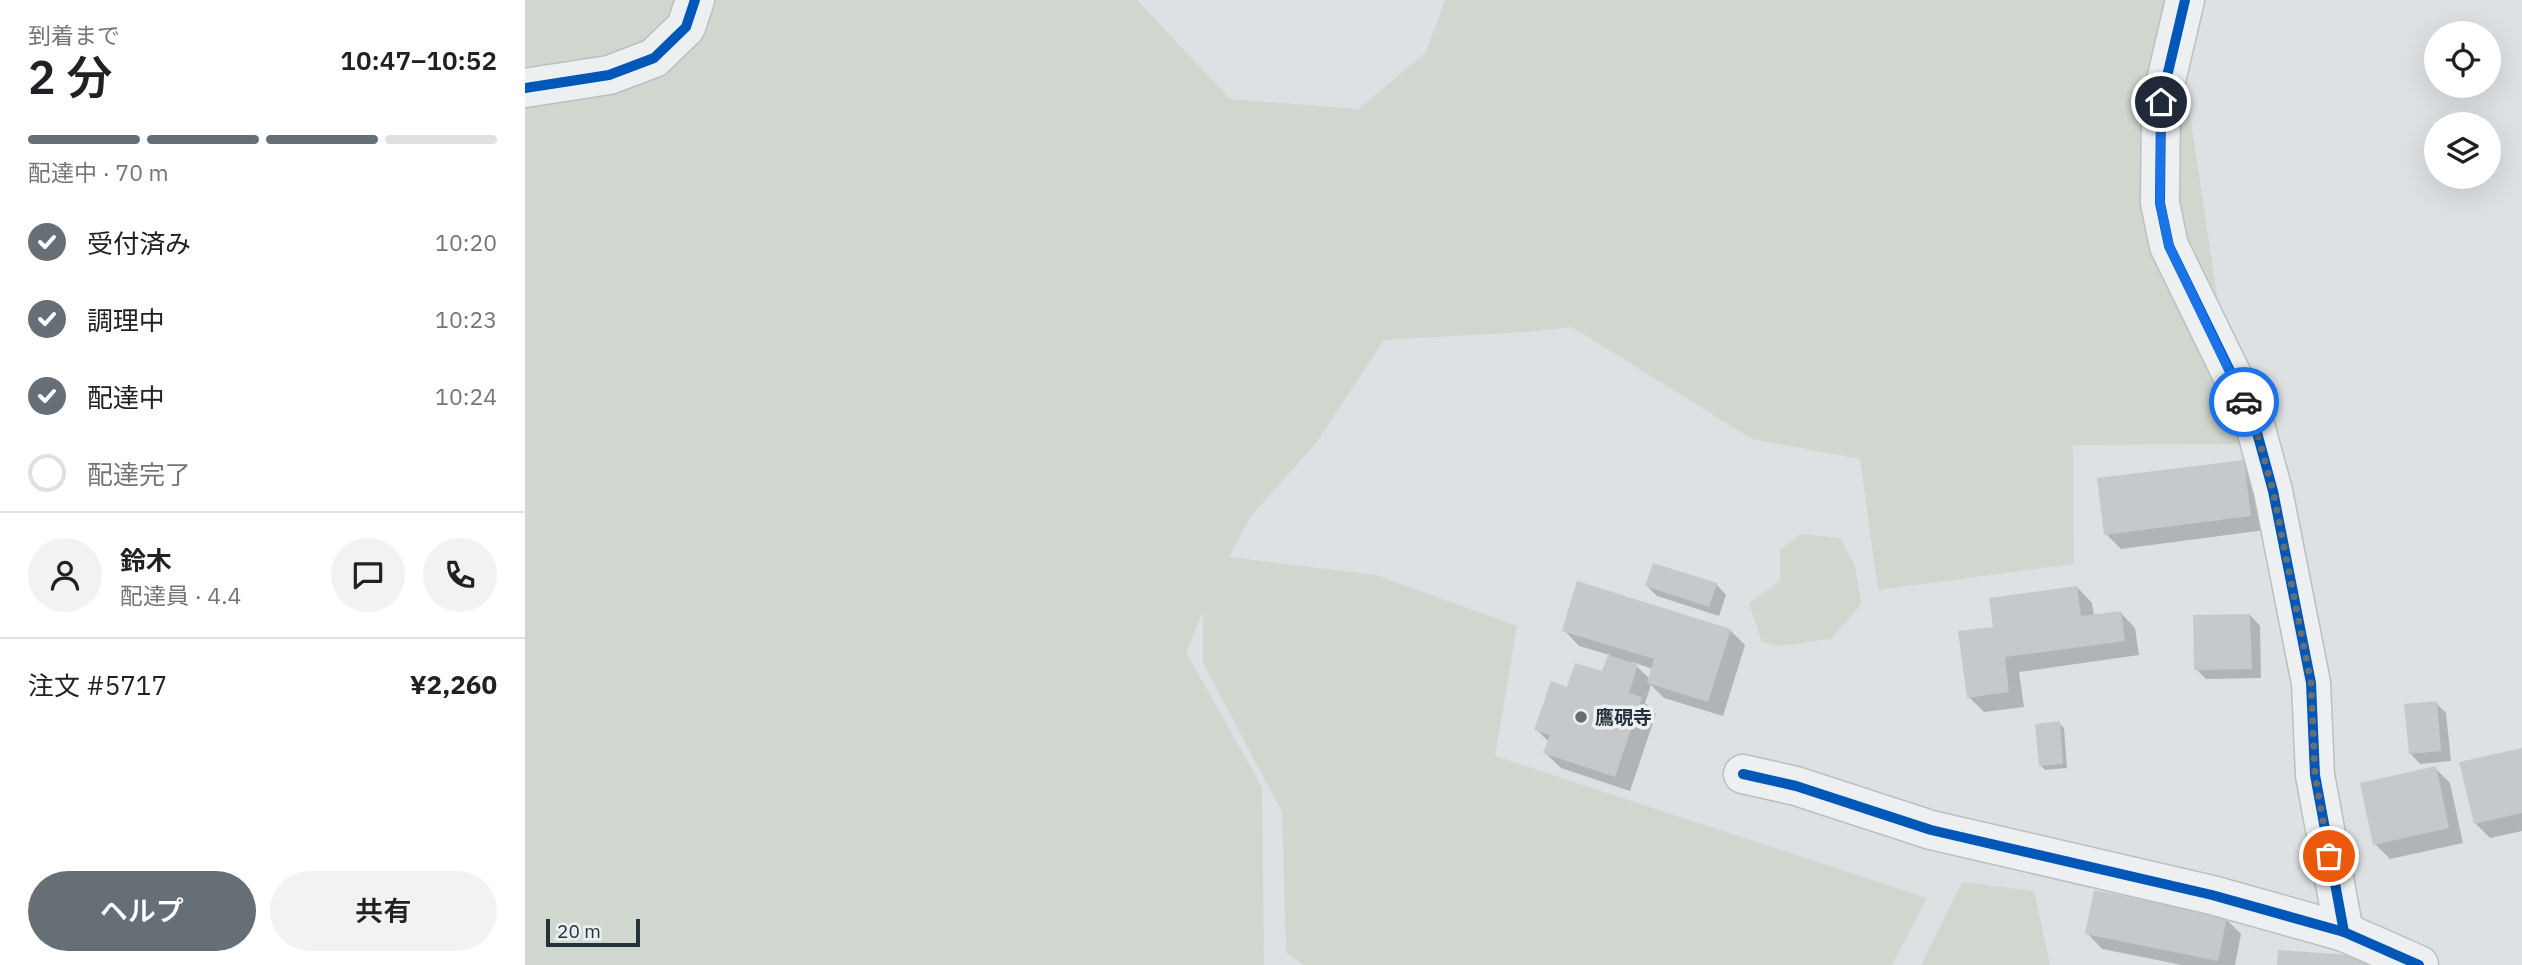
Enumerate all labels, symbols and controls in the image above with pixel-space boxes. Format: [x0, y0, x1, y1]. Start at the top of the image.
text: 到着まで [28, 20, 120, 50]
map controls [2424, 21, 2501, 189]
button: locate [2424, 21, 2501, 98]
text: 10:47–10:52 [340, 43, 497, 77]
text: 2 分 [28, 47, 112, 107]
pin [2131, 72, 2191, 132]
icon: home [2142, 83, 2180, 121]
button: layers [2424, 112, 2501, 189]
text: 配達中 · 70 m [28, 157, 168, 187]
icon: check [28, 223, 66, 261]
text: 受付済み [87, 226, 191, 260]
text: 10:20 [435, 227, 497, 257]
icon: check [28, 300, 66, 338]
text: 調理中 [87, 303, 165, 337]
text: 10:23 [435, 304, 497, 334]
courier [2209, 367, 2279, 437]
icon: check [28, 377, 66, 415]
text: 配達中 [87, 380, 165, 414]
text: 10:24 [435, 381, 497, 411]
icon: car [2225, 383, 2263, 421]
text: 配達完了 [87, 457, 191, 491]
button: person [28, 538, 102, 612]
button: chat [331, 538, 405, 612]
button: phone [423, 538, 497, 612]
text: 鈴木 [120, 543, 172, 577]
text: 配達員 · 4.4 [120, 580, 241, 610]
text: ¥2,260 [410, 667, 497, 701]
text: 注文 #5717 [28, 668, 167, 702]
place label: 鷹硯寺 [1595, 705, 1652, 729]
marker: 鷹硯寺 [1573, 709, 1589, 725]
pin [2299, 826, 2359, 886]
icon: bag [2310, 837, 2348, 875]
button: ヘルプ [28, 871, 256, 951]
button: 共有 [270, 871, 497, 951]
scale bar [546, 916, 641, 948]
text: 20 m [557, 919, 601, 943]

